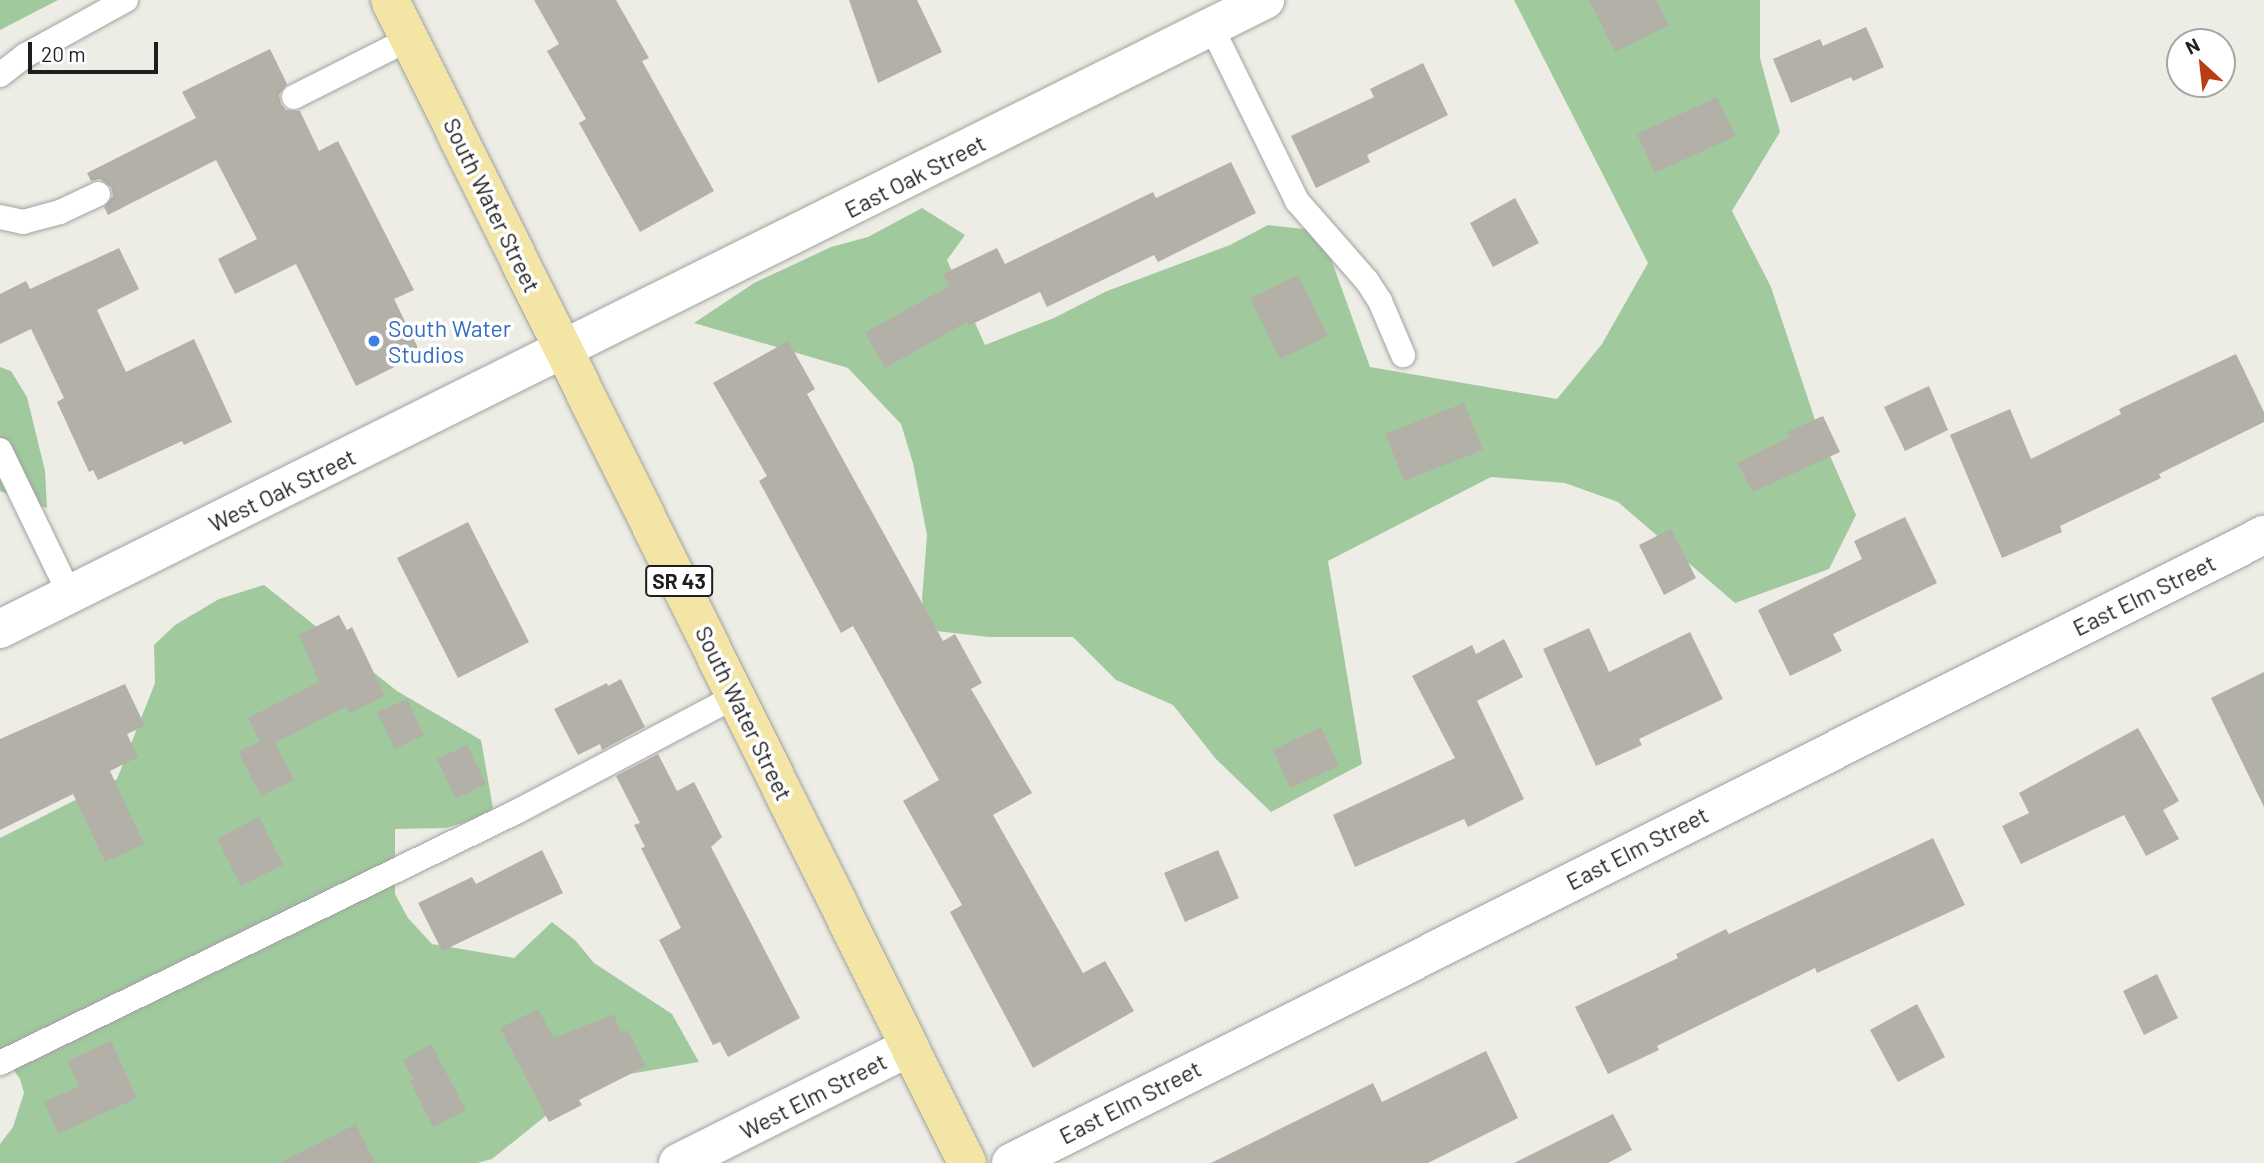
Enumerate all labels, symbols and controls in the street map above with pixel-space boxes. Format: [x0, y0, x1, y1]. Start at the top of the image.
scale bar [32, 28, 161, 72]
north arrow [2166, 28, 2236, 98]
text: N [2181, 33, 2203, 59]
text: 20 m [41, 41, 86, 66]
street label: South Water Street [438, 113, 546, 297]
street label: East Oak Street [840, 129, 990, 223]
place label: South Water Studios [388, 314, 511, 368]
marker: South Water Studios [366, 333, 382, 349]
street label: West Oak Street [204, 443, 360, 537]
street label: East Elm Street [2068, 549, 2220, 641]
road number: SR 43 [644, 564, 714, 598]
street label: South Water Street [690, 621, 798, 805]
street label: East Elm Street [1562, 800, 1712, 896]
street label: West Elm Street [735, 1047, 891, 1145]
street label: East Elm Street [1055, 1054, 1205, 1150]

